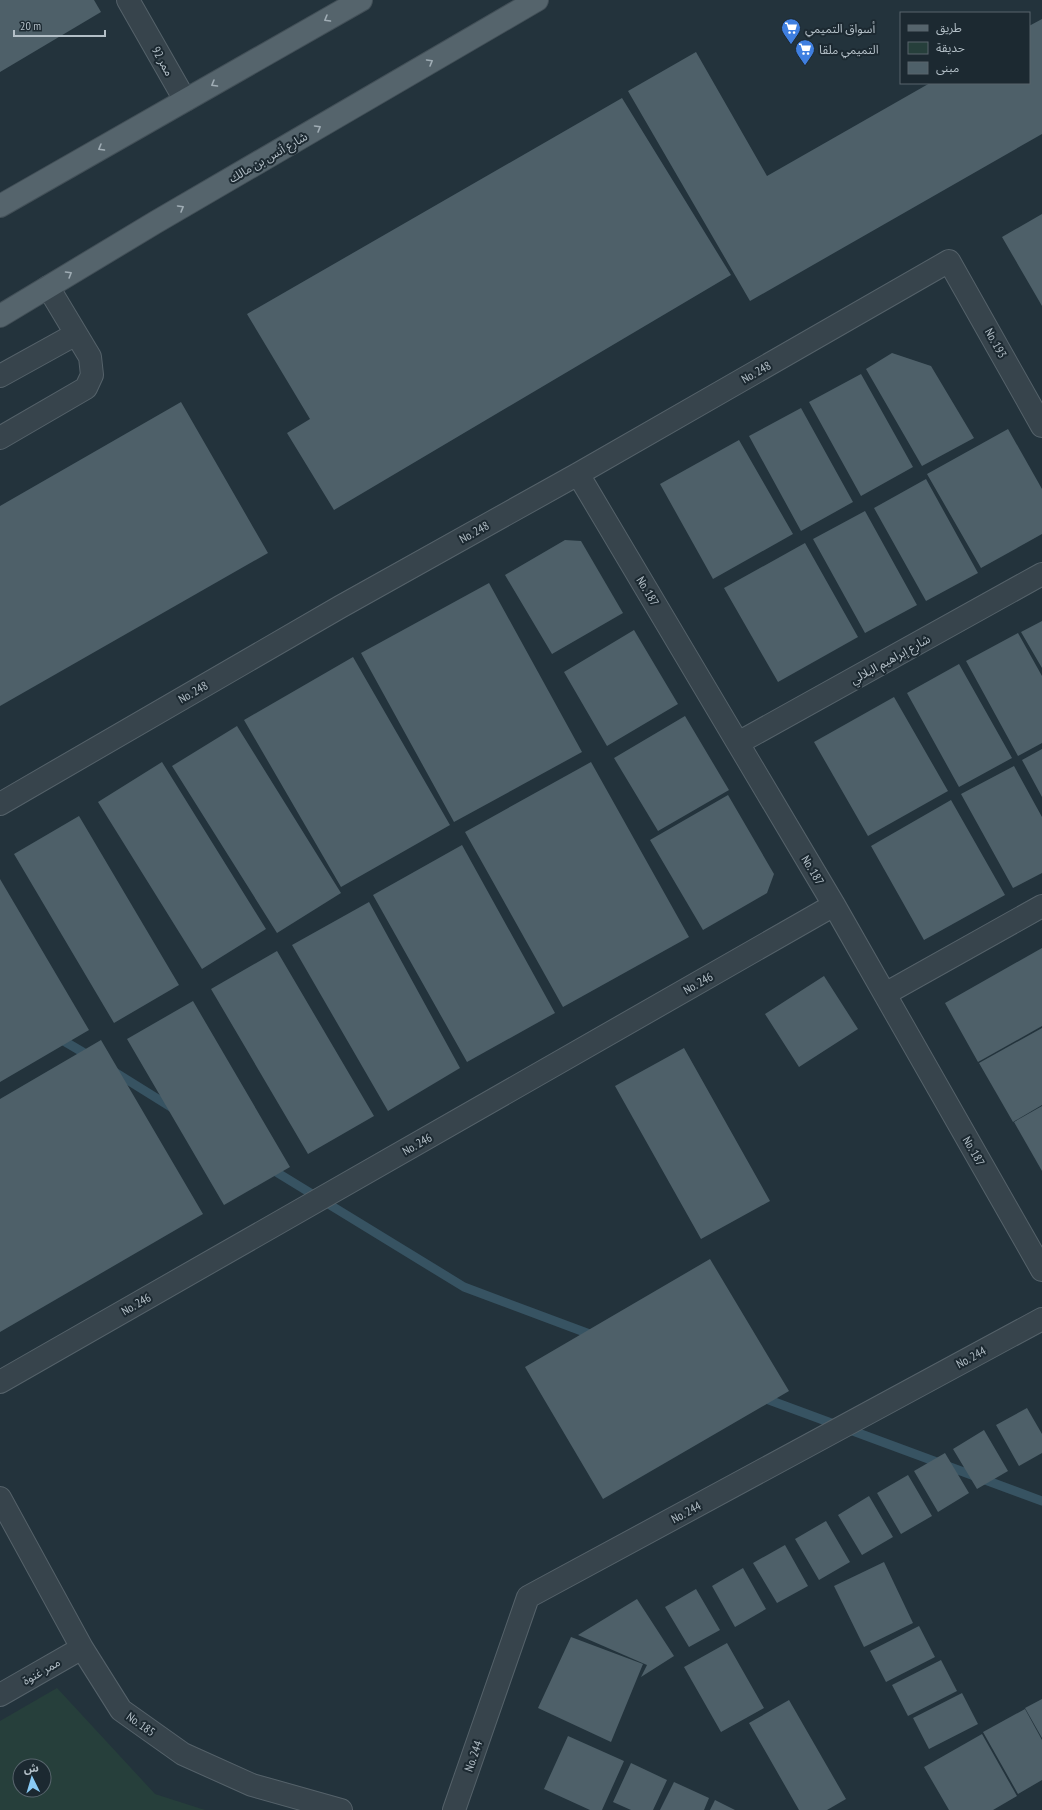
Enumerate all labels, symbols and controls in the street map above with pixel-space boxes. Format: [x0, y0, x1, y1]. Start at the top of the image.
scale bar [14, 12, 105, 38]
legend [900, 12, 1030, 84]
one-way arrow [324, 15, 332, 22]
supermarket icon: أسواق التميمي [780, 17, 802, 45]
text: 20 m [20, 18, 41, 33]
text: طريق [936, 20, 962, 36]
place label: أسواق التميمي [805, 21, 875, 38]
supermarket icon: التميمي ملقا [794, 38, 816, 66]
text: حديقة [936, 40, 965, 55]
place label: التميمي ملقا [819, 42, 879, 59]
street label: ممر 92 [149, 44, 177, 78]
one-way arrow [426, 60, 433, 67]
text: مبنى [936, 60, 959, 75]
one-way arrow [211, 79, 218, 86]
one-way arrow [313, 125, 321, 132]
street label: شارع أنس بن مالك [226, 128, 311, 187]
one-way arrow [98, 143, 106, 151]
one-way arrow [177, 205, 184, 212]
one-way arrow [65, 272, 73, 279]
street label: No. 193 [982, 325, 1010, 361]
street label: No. 248 [739, 358, 773, 386]
street label: No. 248 [456, 518, 492, 546]
street label: No. 187 [633, 574, 663, 608]
street label: شارع إبراهيم البلالي [847, 631, 934, 690]
street label: No. 248 [176, 678, 210, 706]
street label: No. 187 [798, 853, 828, 887]
street label: No. 246 [681, 969, 715, 997]
street label: No. 246 [400, 1130, 434, 1158]
street label: No. 187 [960, 1134, 988, 1168]
street label: No. 246 [119, 1290, 153, 1318]
street label: No. 244 [953, 1343, 989, 1371]
street label: No. 244 [668, 1498, 704, 1526]
street label: ممر غنوة [19, 1654, 63, 1688]
street label: No. 185 [124, 1709, 158, 1739]
street label: No. 244 [461, 1738, 485, 1773]
north arrow [12, 1758, 52, 1798]
text: ش [23, 1760, 39, 1776]

